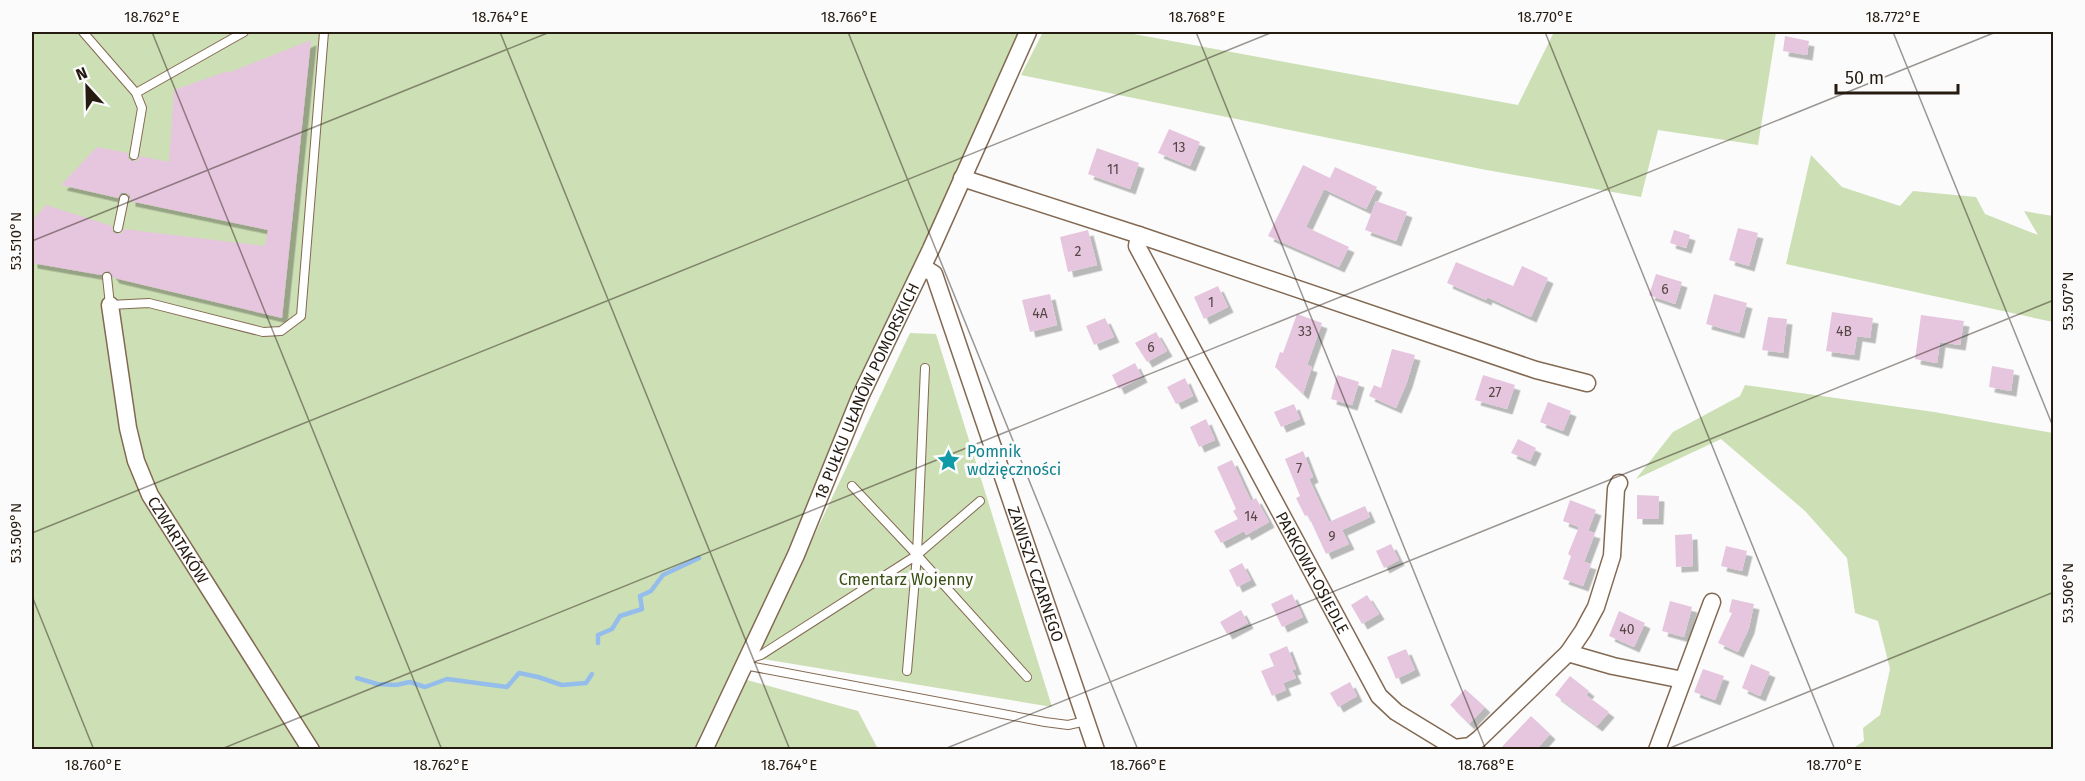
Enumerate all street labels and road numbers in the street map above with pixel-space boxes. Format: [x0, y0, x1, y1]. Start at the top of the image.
street label: 18 PUŁKU UŁANÓW POMORSKICH [810, 279, 923, 502]
street label: CZWARTAKÓW [144, 493, 213, 587]
street label: ZAWISZY CZARNEGO [1004, 504, 1068, 644]
street label: PARKOWA-OSIEDLE [1272, 508, 1353, 637]

